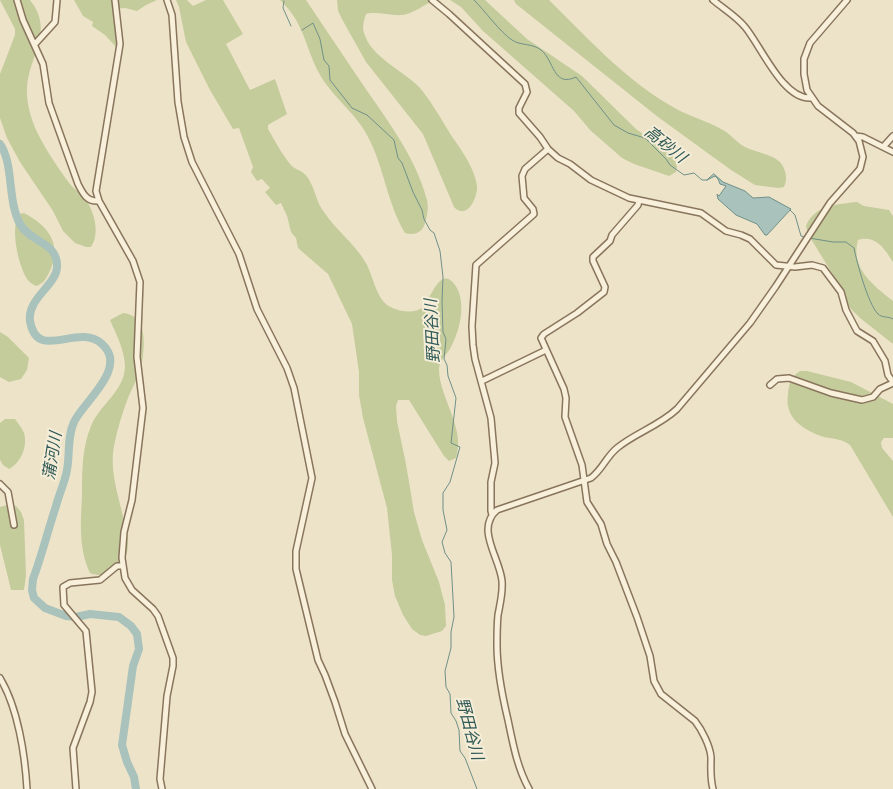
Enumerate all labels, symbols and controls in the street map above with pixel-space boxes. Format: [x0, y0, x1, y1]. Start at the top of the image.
water label: 高砂川 [640, 122, 690, 168]
water label: 野田谷川 [422, 299, 444, 363]
water label: 蒲河川 [40, 431, 66, 481]
water label: 野田谷川 [451, 696, 487, 762]

